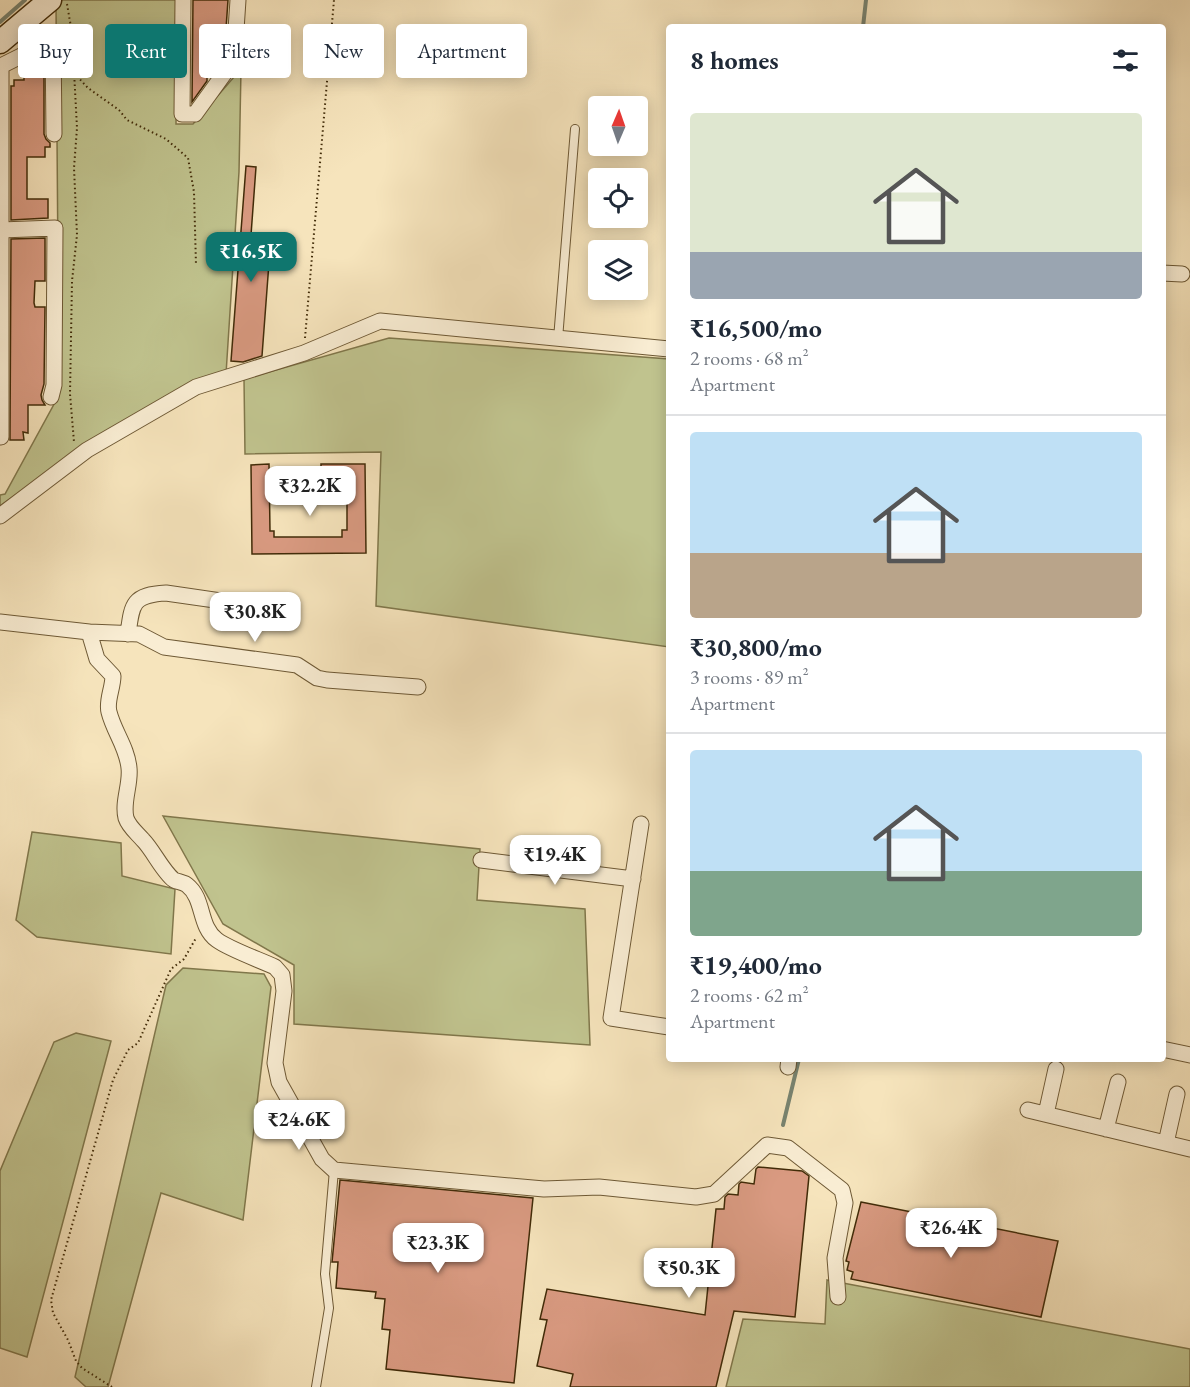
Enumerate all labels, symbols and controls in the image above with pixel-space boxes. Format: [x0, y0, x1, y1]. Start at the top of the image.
chip: Buy [18, 24, 93, 78]
chip: Rent [105, 24, 187, 78]
chip: Filters [199, 24, 291, 78]
chip: New [303, 24, 384, 78]
chip: Apartment [396, 24, 527, 78]
text: 8 homes [690, 43, 779, 77]
icon: filters [1109, 44, 1142, 77]
north arrow [588, 96, 648, 156]
map controls [588, 96, 648, 300]
icon: home [862, 152, 970, 260]
button: locate [588, 168, 648, 228]
pin: ₹16.5K [202, 232, 300, 283]
text: ₹16.5K [220, 238, 282, 264]
button: layers [588, 240, 648, 300]
text: ₹16,500/mo [690, 311, 822, 345]
text: 2 rooms · 68 m² [690, 345, 809, 371]
text: Apartment [690, 371, 775, 397]
pin: ₹32.2K [261, 466, 359, 517]
icon: home [862, 471, 970, 579]
text: ₹32.2K [279, 472, 341, 498]
pin: ₹30.8K [206, 592, 304, 643]
text: ₹30.8K [224, 598, 286, 624]
text: ₹30,800/mo [690, 630, 822, 664]
text: 3 rooms · 89 m² [690, 664, 809, 690]
text: Apartment [690, 690, 775, 716]
icon: home [862, 789, 970, 897]
pin: ₹19.4K [506, 835, 604, 886]
text: ₹19.4K [524, 841, 586, 867]
text: ₹19,400/mo [690, 948, 822, 982]
text: 2 rooms · 62 m² [690, 982, 809, 1008]
text: Apartment [690, 1008, 775, 1034]
pin: ₹24.6K [250, 1100, 348, 1151]
text: ₹24.6K [268, 1106, 330, 1132]
pin: ₹26.4K [902, 1208, 1000, 1259]
text: ₹26.4K [920, 1214, 982, 1240]
pin: ₹23.3K [389, 1223, 487, 1274]
text: ₹23.3K [407, 1229, 469, 1255]
pin: ₹50.3K [640, 1248, 738, 1299]
text: ₹50.3K [658, 1254, 720, 1280]

